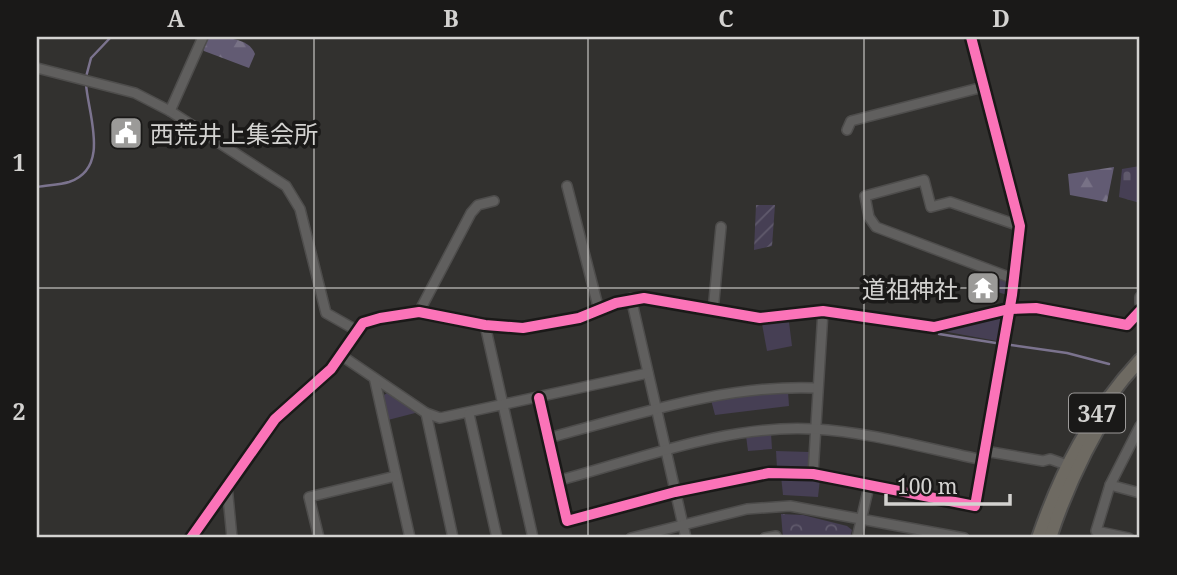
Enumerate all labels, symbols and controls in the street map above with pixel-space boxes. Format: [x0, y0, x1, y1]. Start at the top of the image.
text: A [167, 2, 185, 34]
text: B [443, 2, 459, 34]
text: C [718, 2, 734, 34]
text: D [992, 2, 1010, 34]
public building icon: 西荒井上集会所 [107, 114, 145, 152]
place label: 西荒井上集会所 [150, 117, 318, 150]
text: 1 [13, 146, 26, 178]
temple icon: 道祖神社 [964, 269, 1002, 307]
place label: 道祖神社 [862, 272, 958, 305]
road number: 347 [1069, 394, 1125, 432]
text: 2 [13, 395, 26, 427]
scale bar [886, 463, 1011, 507]
text: 100 m [897, 472, 958, 500]

